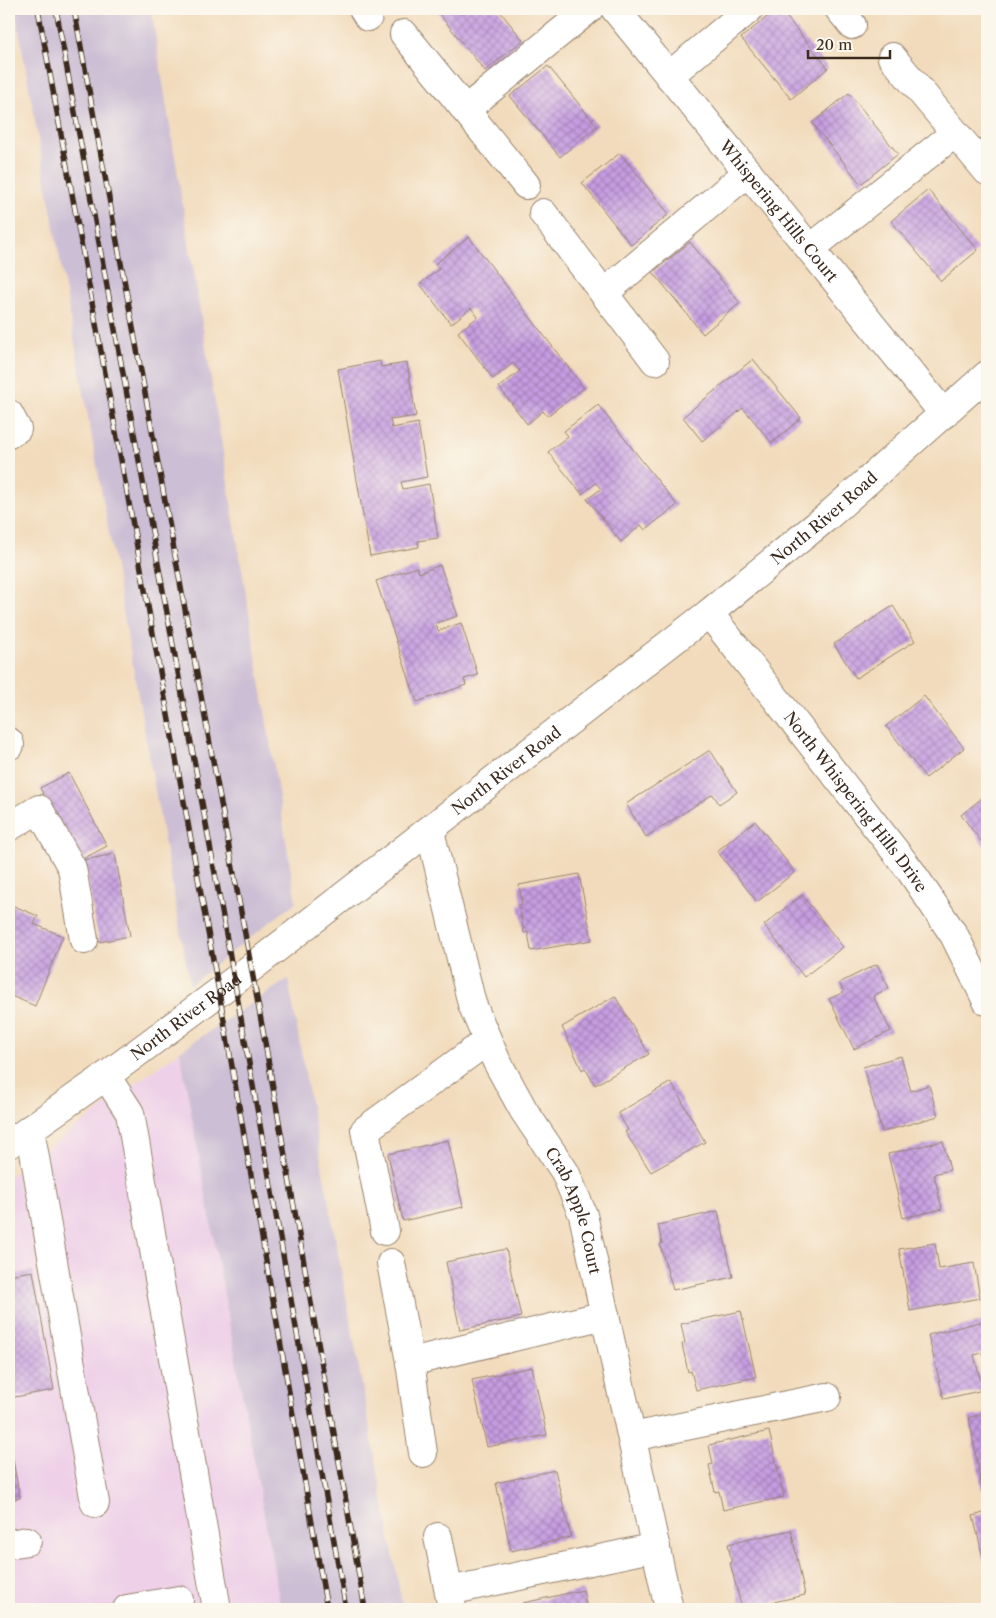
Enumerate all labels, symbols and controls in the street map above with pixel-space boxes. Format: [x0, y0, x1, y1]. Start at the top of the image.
scale bar [808, 28, 891, 60]
text: 20 m [816, 35, 852, 54]
street label: Whispering Hills Court [715, 135, 843, 286]
street label: North River Road [767, 467, 881, 569]
street label: North Whispering Hills Drive [780, 707, 932, 896]
street label: North River Road [447, 721, 565, 819]
street label: North River Road [126, 969, 245, 1064]
street label: Crab Apple Court [541, 1143, 606, 1276]

